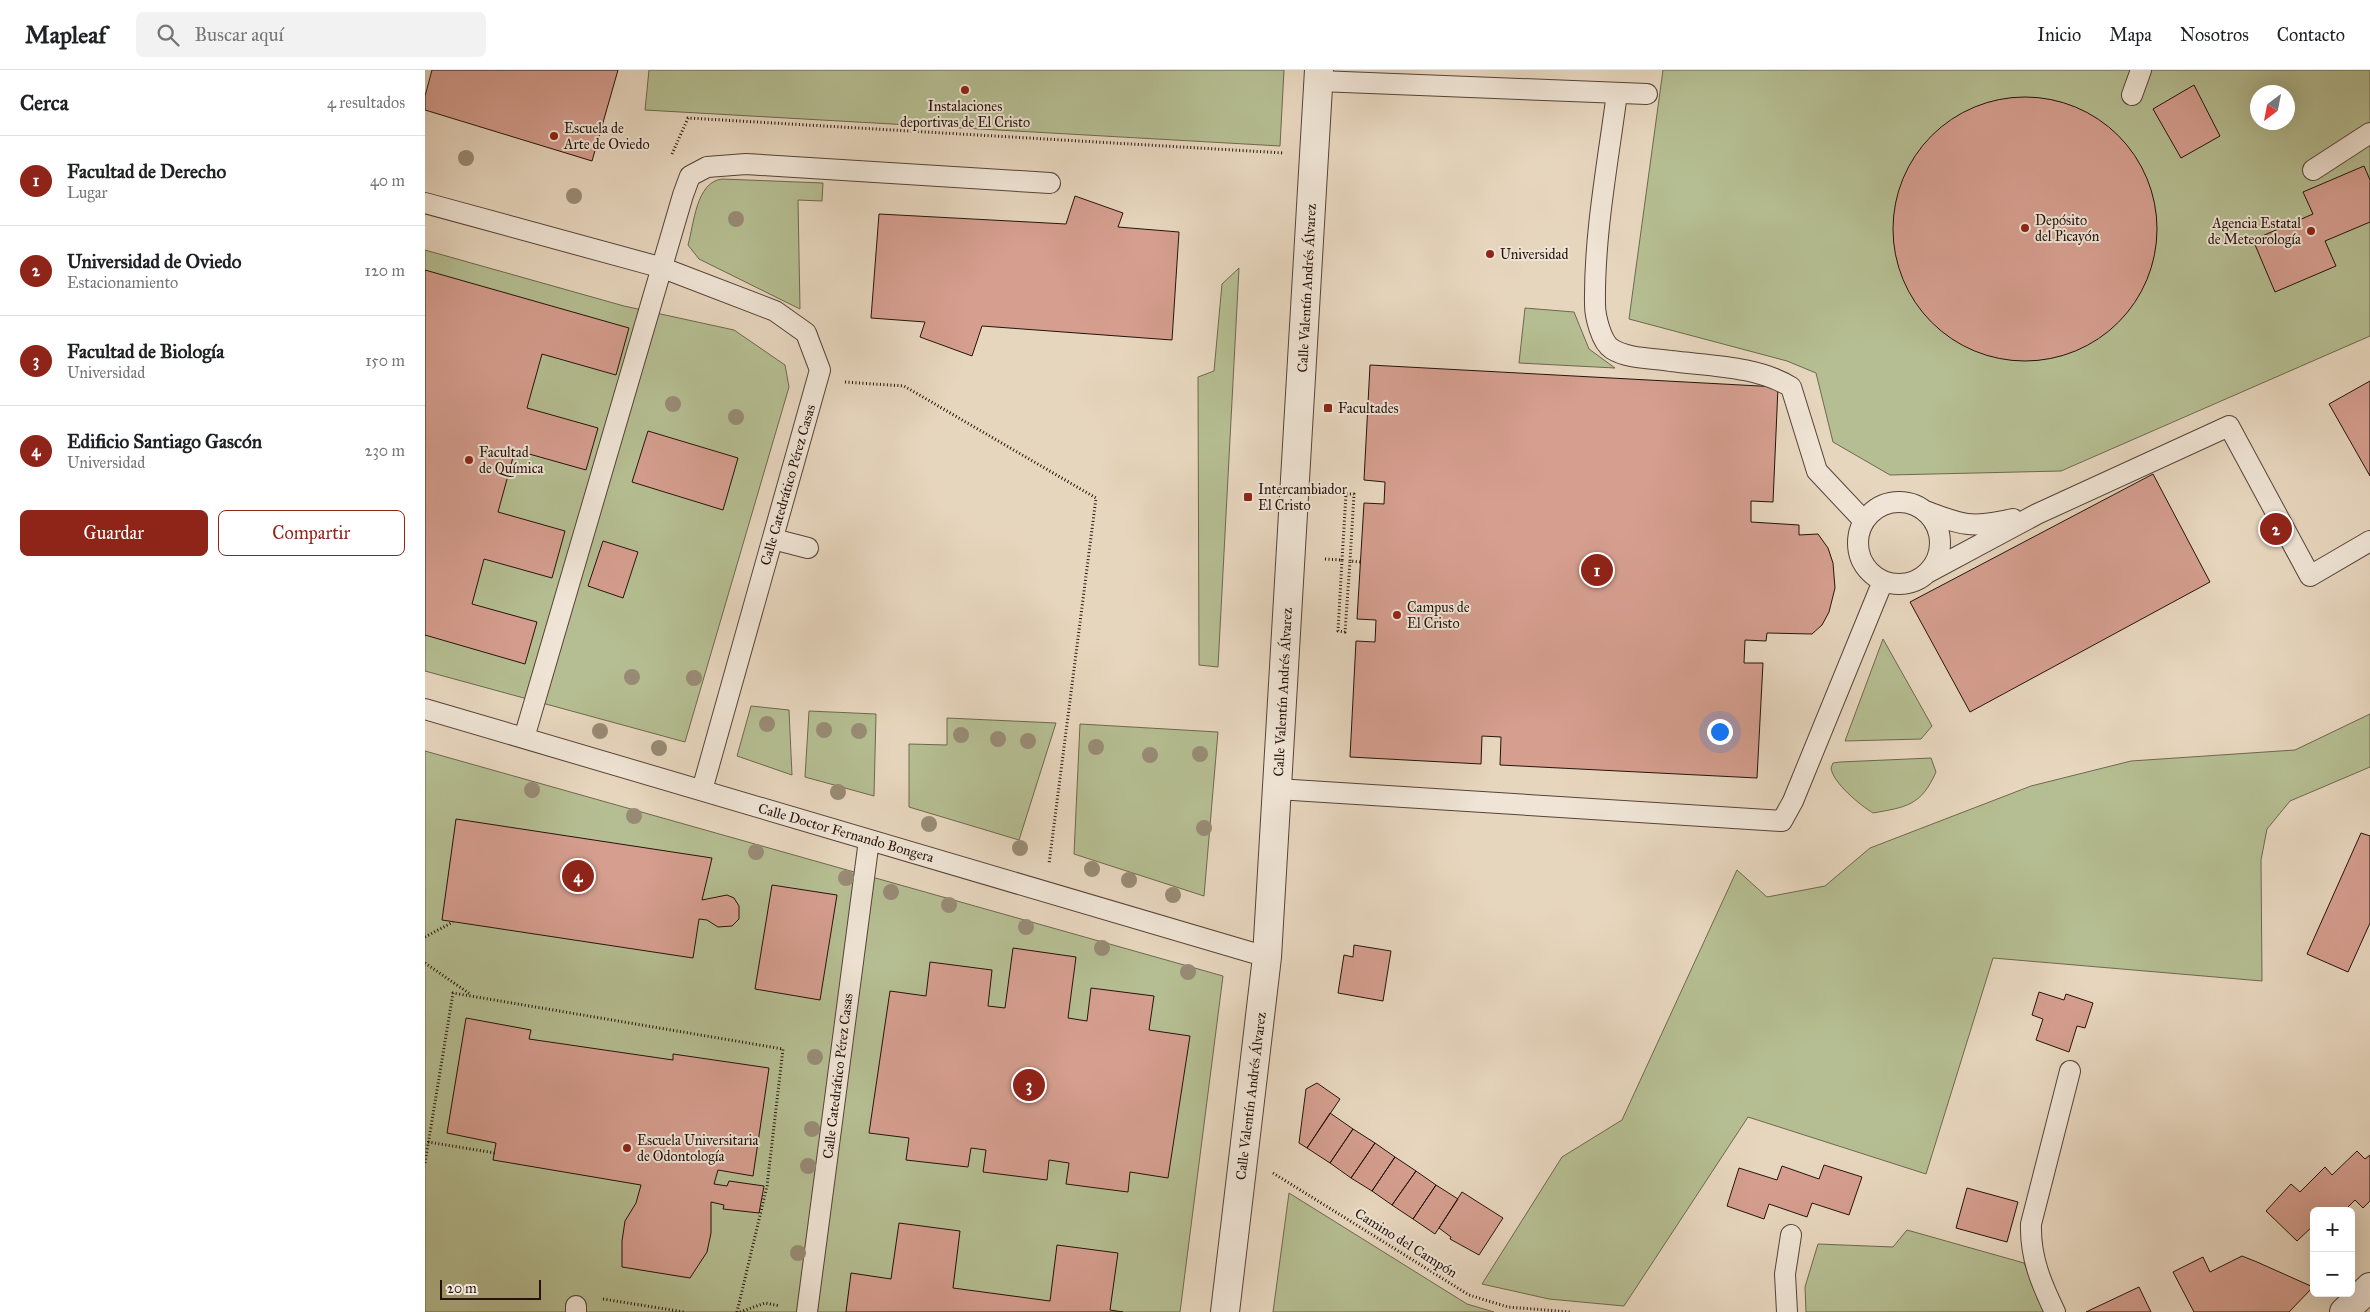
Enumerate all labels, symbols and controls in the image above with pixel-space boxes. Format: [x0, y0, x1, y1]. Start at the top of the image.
search box [136, 12, 486, 57]
text: Mapleaf [25, 20, 106, 50]
icon: search [154, 21, 182, 49]
text: Buscar aquí [194, 23, 284, 46]
text: Inicio [2037, 24, 2081, 46]
text: Mapa [2109, 24, 2152, 46]
text: Nosotros [2180, 24, 2249, 46]
text: Contacto [2277, 24, 2345, 46]
marker: Instalaciones deportivas de El Cristo [959, 84, 971, 96]
north arrow [2250, 85, 2295, 130]
text: Cerca [20, 90, 69, 116]
text: 4 resultados [327, 93, 405, 112]
place label: Instalaciones deportivas de El Cristo [900, 98, 1030, 131]
place label: Escuela de Arte de Oviedo [563, 120, 650, 153]
marker: Escuela de Arte de Oviedo [548, 130, 560, 142]
text: Facultad de Derecho [67, 160, 226, 183]
text: 1 [33, 171, 39, 190]
text: 40 m [370, 171, 405, 190]
text: Lugar [67, 183, 108, 202]
street label: Calle Valentín Andrés Álvarez [1292, 202, 1320, 373]
place label: Depósito del Picayón [2035, 212, 2100, 245]
place label: Agencia Estatal de Meteorología [2208, 215, 2301, 248]
marker: Depósito del Picayón [2019, 222, 2031, 234]
marker: Agencia Estatal de Meteorología [2305, 225, 2317, 237]
place label: Universidad [1500, 246, 1569, 263]
marker: Universidad [1484, 248, 1496, 260]
text: Universidad de Oviedo [67, 250, 242, 273]
text: 2 [32, 261, 40, 280]
text: 120 m [365, 261, 405, 280]
text: Estacionamiento [67, 273, 178, 292]
text: Facultad de Biología [67, 340, 224, 363]
text: 3 [33, 351, 39, 370]
text: 150 m [365, 351, 405, 370]
text: Universidad [67, 363, 145, 382]
place label: Facultades [1338, 400, 1399, 417]
marker: Facultades [1322, 402, 1334, 414]
street label: Calle Catedrático Pérez Casas [757, 403, 819, 567]
text: Edificio Santiago Gascón [67, 430, 262, 453]
text: 4 [32, 441, 40, 460]
text: 230 m [365, 441, 405, 460]
place label: Facultad de Química [479, 444, 544, 477]
text: Universidad [67, 453, 145, 472]
marker: Facultad de Química [463, 454, 475, 466]
place label: Intercambiador El Cristo [1258, 481, 1348, 514]
marker: Intercambiador El Cristo [1242, 491, 1254, 503]
button: Guardar [20, 510, 208, 556]
button: Compartir [218, 510, 405, 556]
pin: 2 [2260, 510, 2292, 548]
pin: 1 [1581, 551, 1613, 589]
place label: Campus de El Cristo [1407, 599, 1470, 632]
street label: Calle Valentín Andrés Álvarez [1268, 606, 1296, 777]
marker: Campus de El Cristo [1391, 609, 1403, 621]
your location [1707, 719, 1733, 745]
street label: Calle Doctor Fernando Bongera [756, 800, 936, 866]
pin: 4 [562, 857, 594, 895]
street label: Calle Catedrático Pérez Casas [819, 992, 857, 1160]
street label: Calle Valentín Andrés Álvarez [1230, 1010, 1270, 1181]
pin: 3 [1013, 1066, 1045, 1104]
place label: Escuela Universitaria de Odontología [637, 1132, 759, 1165]
marker: Escuela Universitaria de Odontología [621, 1142, 633, 1154]
street label: Camino del Campón [1352, 1205, 1461, 1282]
map controls [2310, 1207, 2355, 1297]
button: + [2310, 1207, 2355, 1252]
button: − [2310, 1252, 2355, 1297]
scale bar [440, 1277, 541, 1300]
text: 20 m [447, 1280, 477, 1297]

